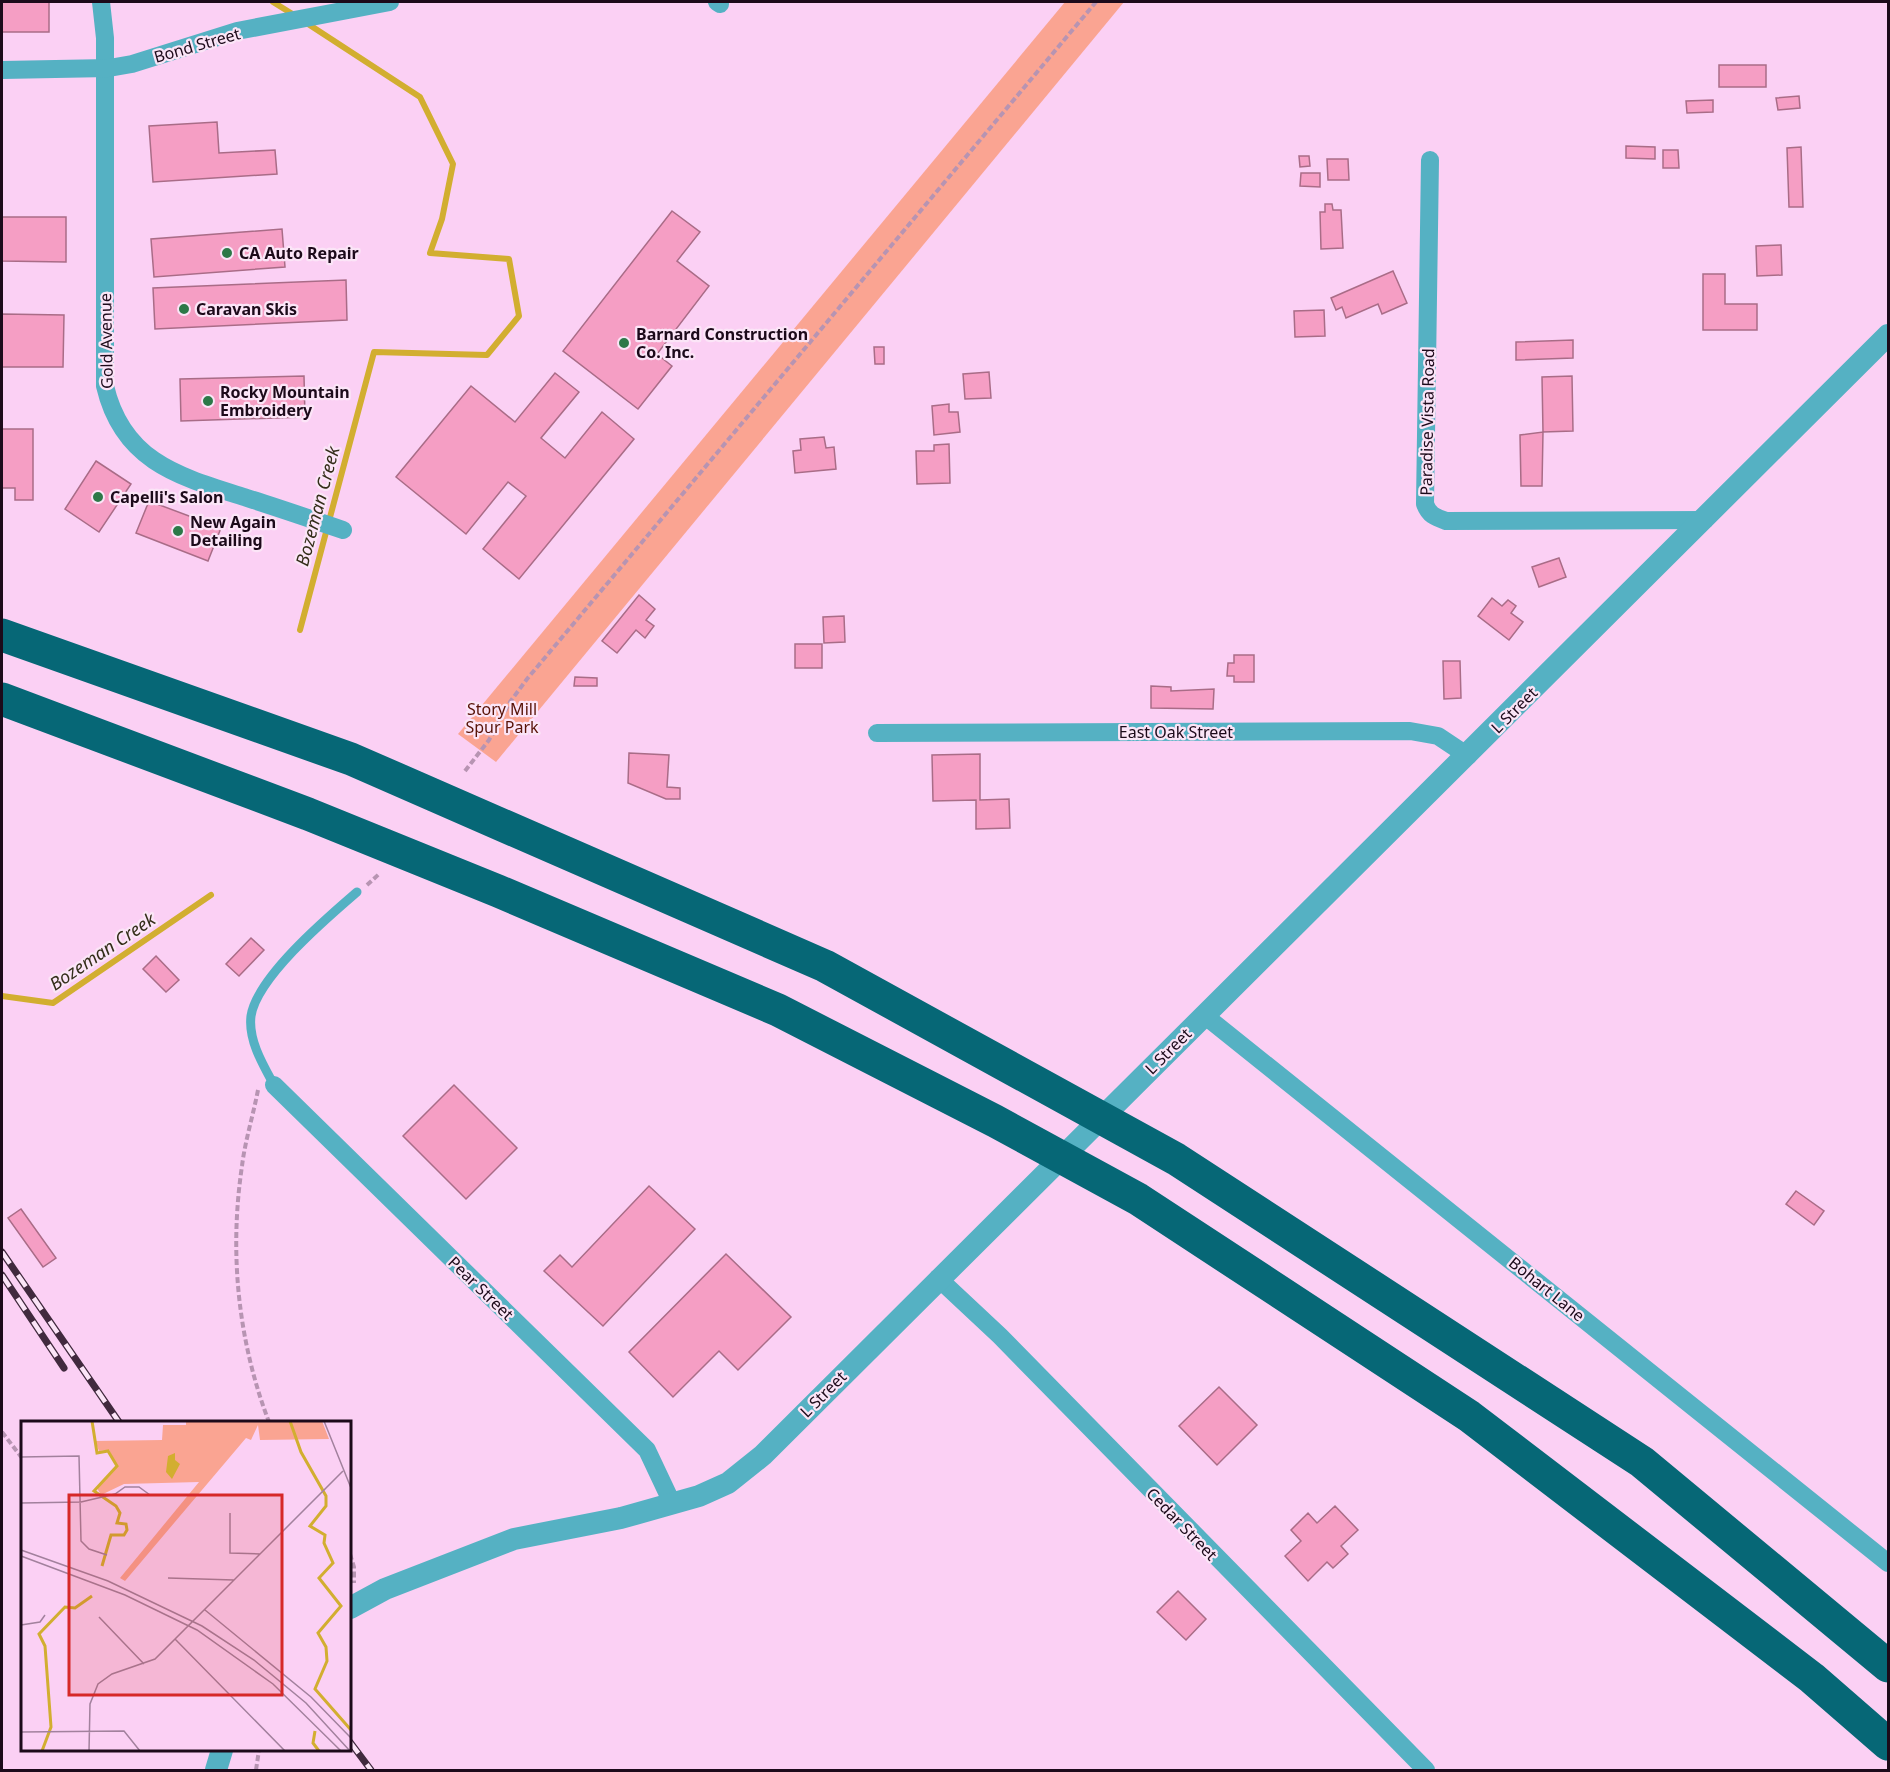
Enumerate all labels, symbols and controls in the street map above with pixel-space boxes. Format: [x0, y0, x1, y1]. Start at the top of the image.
street label: Bond Street [151, 22, 243, 68]
place label: CA Auto Repair [239, 242, 359, 264]
marker: CA Auto Repair [220, 246, 234, 260]
street label: Gold Avenue [94, 293, 118, 389]
place label: Caravan Skis [196, 298, 297, 320]
marker: Caravan Skis [177, 302, 191, 316]
place label: Barnard Construction Co. Inc. [636, 323, 808, 363]
marker: Barnard Construction Co. Inc. [617, 336, 631, 350]
street label: Paradise Vista Road [1415, 348, 1439, 496]
place label: Rocky Mountain Embroidery [220, 381, 350, 421]
marker: Rocky Mountain Embroidery [201, 394, 215, 408]
water label: Bozeman Creek [289, 442, 345, 569]
place label: Capelli's Salon [110, 486, 223, 508]
marker: Capelli's Salon [91, 490, 105, 504]
place label: New Again Detailing [190, 511, 276, 551]
marker: New Again Detailing [171, 524, 185, 538]
street label: L Street [1486, 682, 1542, 738]
park label: Story Mill Spur Park [465, 698, 539, 738]
street label: East Oak Street [1119, 721, 1233, 743]
water label: Bozeman Creek [44, 906, 161, 995]
street label: L Street [1140, 1023, 1196, 1079]
street label: Pear Street [443, 1251, 519, 1325]
street label: Bohart Lane [1504, 1252, 1590, 1326]
street label: L Street [795, 1366, 851, 1422]
inset map [21, 1421, 351, 1751]
street label: Cedar Street [1142, 1483, 1223, 1565]

